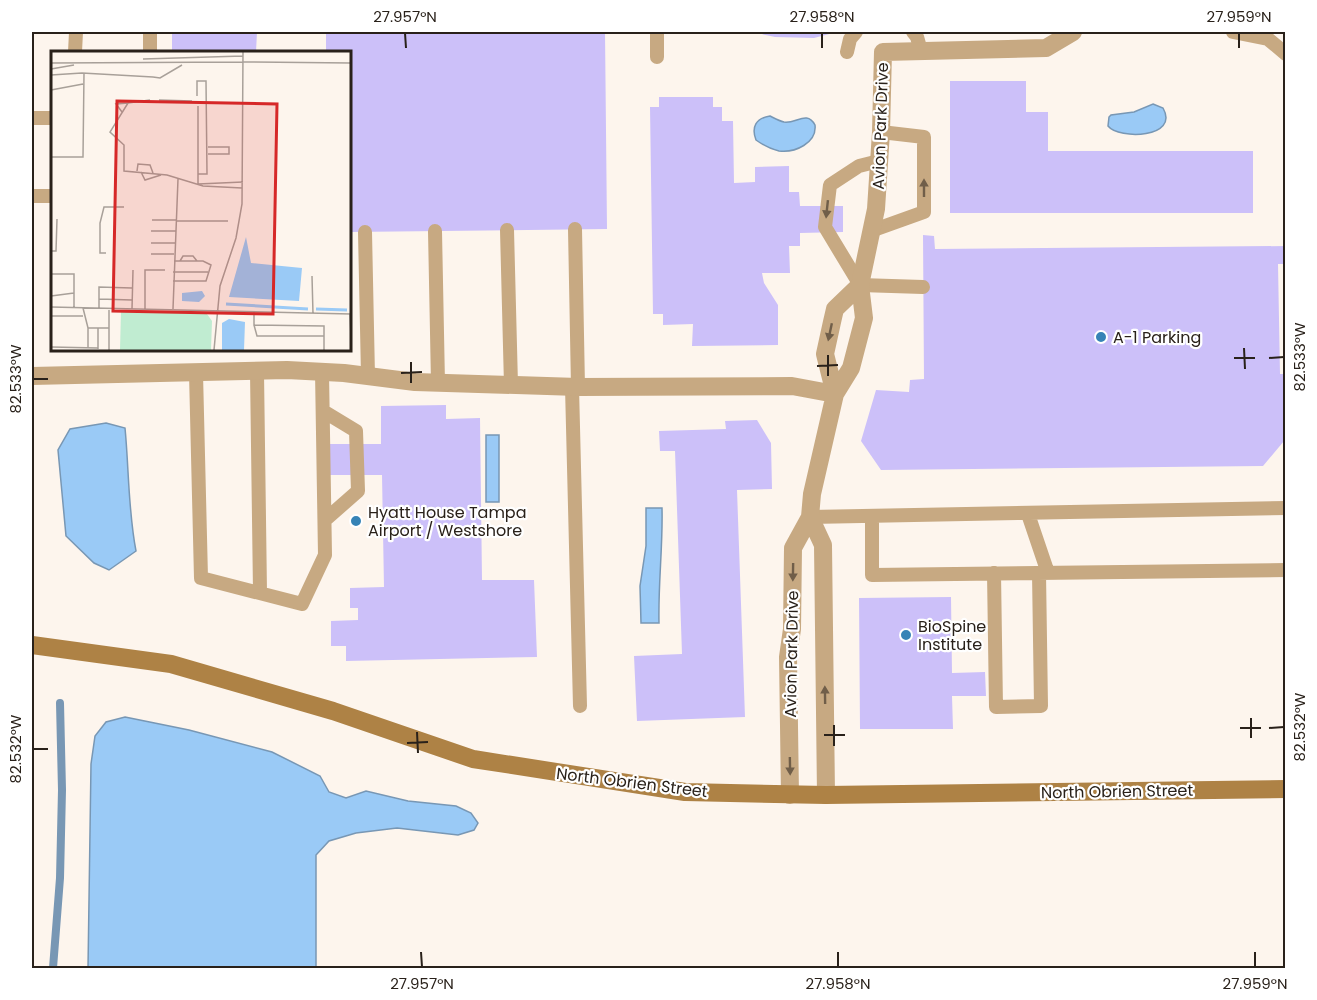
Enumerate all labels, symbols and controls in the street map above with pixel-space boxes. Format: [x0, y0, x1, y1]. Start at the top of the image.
text: 27.957°N [373, 6, 437, 27]
text: 27.958°N [790, 6, 855, 27]
text: 27.959°N [1207, 6, 1271, 27]
inset map [51, 51, 351, 351]
street label: Avion Park Drive [867, 62, 894, 190]
one-way arrow [919, 179, 929, 198]
one-way arrow [822, 199, 832, 218]
text: 82.533°W [1289, 322, 1310, 392]
one-way arrow [825, 323, 834, 342]
place label: A-1 Parking [1113, 326, 1201, 349]
marker: A-1 Parking [1094, 330, 1108, 344]
text: 82.533°W [5, 344, 26, 414]
place label: Hyatt House Tampa Airport / Westshore [368, 501, 527, 542]
marker: Hyatt House Tampa Airport / Westshore [349, 514, 363, 528]
one-way arrow [788, 562, 798, 581]
street label: Avion Park Drive [779, 590, 804, 718]
place label: BioSpine Institute [918, 615, 986, 656]
marker: BioSpine Institute [899, 628, 913, 642]
one-way arrow [820, 685, 829, 704]
text: 82.532°W [1289, 692, 1310, 761]
text: 82.532°W [5, 714, 26, 783]
one-way arrow [785, 757, 795, 776]
street label: North Obrien Street [555, 762, 709, 803]
street label: North Obrien Street [1041, 779, 1194, 804]
text: 27.957°N [390, 973, 454, 994]
text: 27.958°N [806, 973, 871, 994]
text: 27.959°N [1223, 973, 1287, 994]

